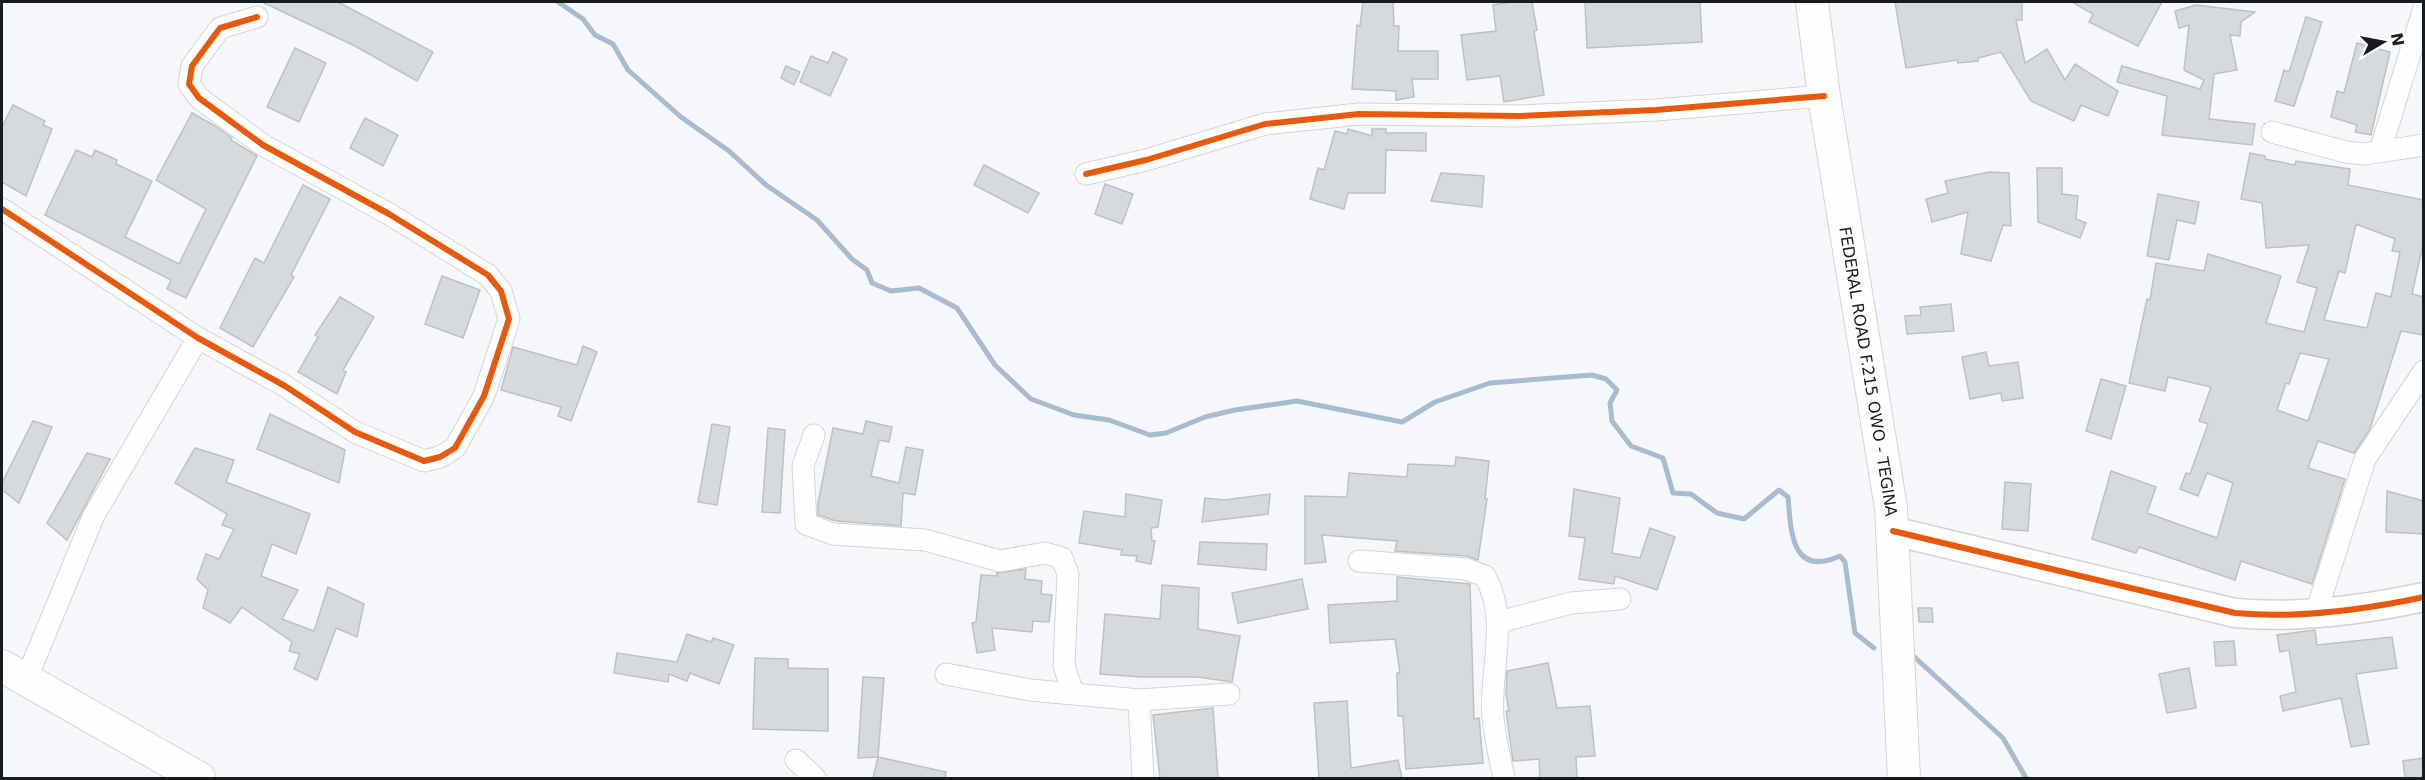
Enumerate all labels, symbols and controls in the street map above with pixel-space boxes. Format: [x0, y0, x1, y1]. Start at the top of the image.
north arrow [2353, 12, 2413, 72]
text: N [2387, 31, 2408, 48]
street label: FEDERAL ROAD F.215 OWO - TEGINA [1836, 225, 1901, 517]

